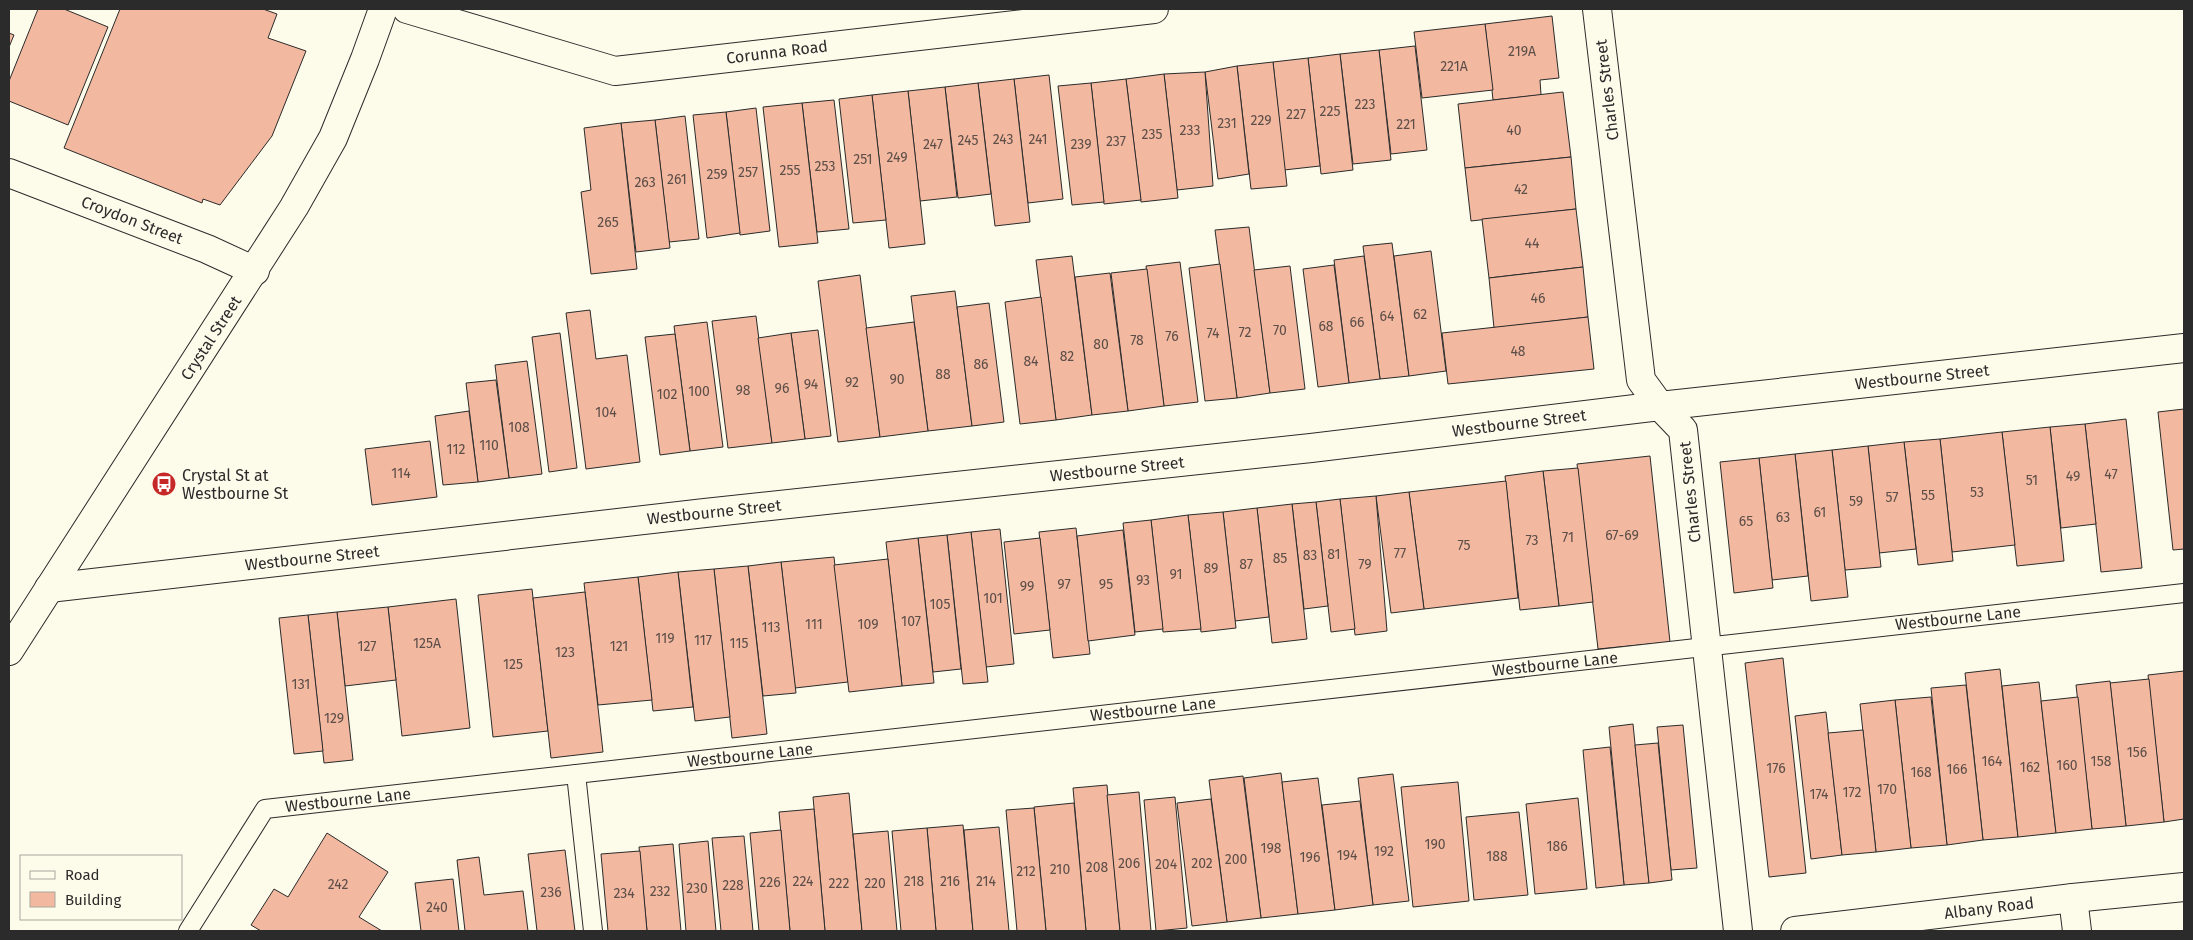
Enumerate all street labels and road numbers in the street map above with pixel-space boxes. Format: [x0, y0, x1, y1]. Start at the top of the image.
street label: Corunna Road [725, 36, 829, 68]
street label: Charles Street [1591, 38, 1623, 142]
street label: Croydon Street [78, 192, 186, 248]
street label: Crystal Street [177, 292, 245, 384]
street label: Westbourne Street [1854, 360, 1990, 394]
street label: Westbourne Street [1451, 405, 1587, 441]
street label: Charles Street [1675, 440, 1705, 543]
street label: Westbourne Street [1049, 452, 1185, 486]
street label: Westbourne Street [646, 495, 782, 529]
street label: Westbourne Street [244, 541, 380, 575]
street label: Westbourne Lane [1894, 602, 2022, 634]
street label: Westbourne Lane [1491, 648, 1619, 680]
street label: Westbourne Lane [1089, 693, 1217, 725]
street label: Westbourne Lane [686, 739, 814, 771]
street label: Westbourne Lane [284, 784, 412, 816]
street label: Albany Road [1943, 893, 2035, 923]

